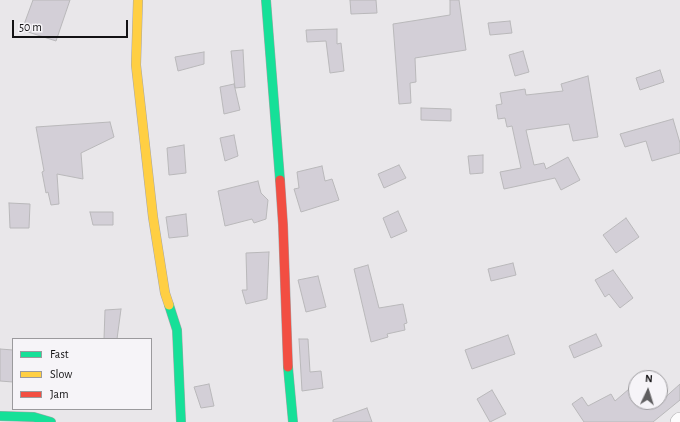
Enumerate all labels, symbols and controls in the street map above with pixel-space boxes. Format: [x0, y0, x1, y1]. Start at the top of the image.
scale bar [14, 12, 130, 38]
text: 50 m [19, 21, 42, 33]
legend [12, 338, 152, 410]
text: Fast [50, 348, 69, 360]
text: Slow [50, 368, 72, 380]
north arrow [628, 370, 668, 410]
text: N [645, 373, 653, 384]
text: Jam [50, 388, 69, 400]

